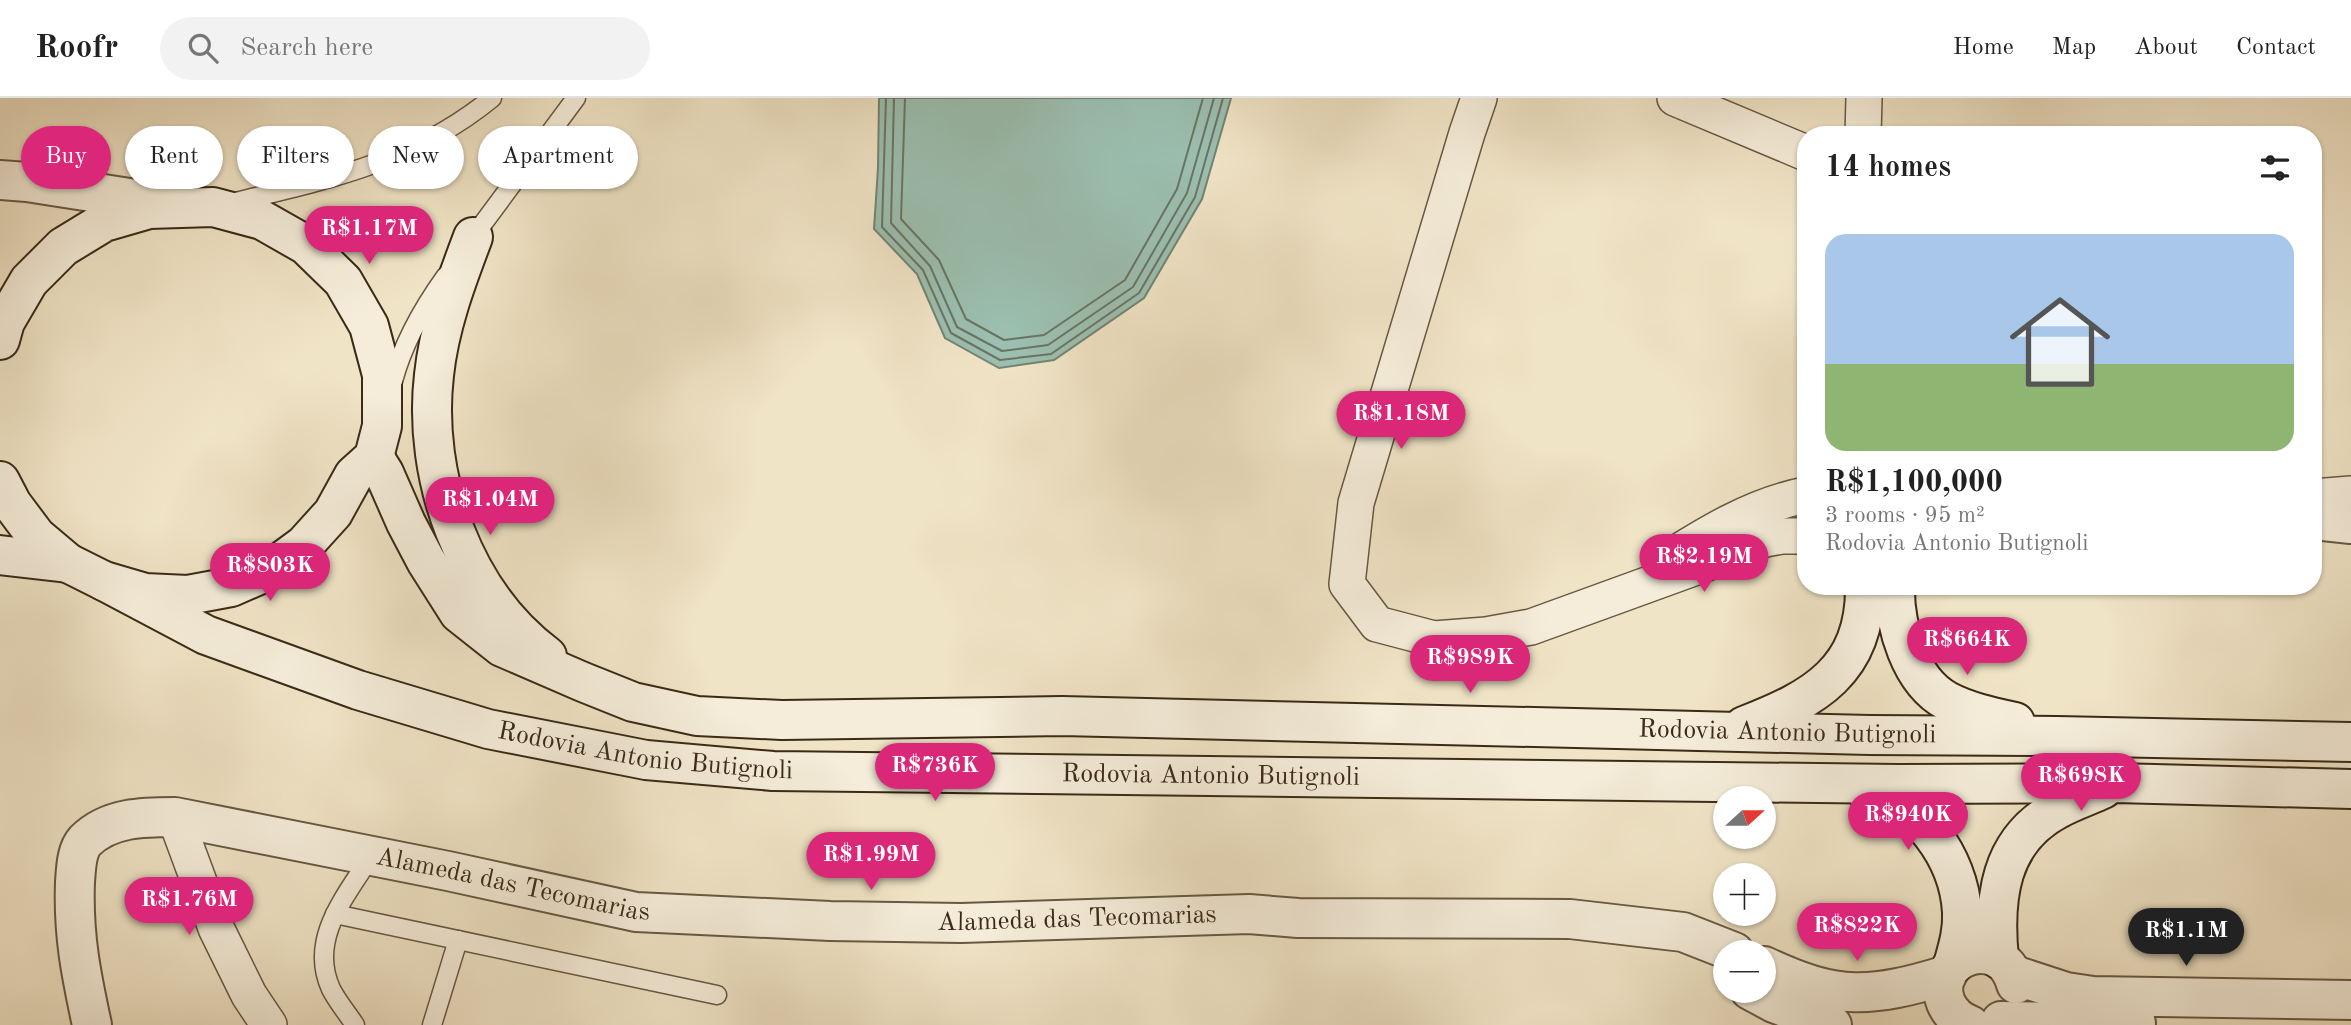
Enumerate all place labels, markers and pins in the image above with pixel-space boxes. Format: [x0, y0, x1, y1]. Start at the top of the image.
pin: R$1.17M [304, 206, 434, 266]
pin: R$1.18M [1336, 392, 1466, 451]
pin: R$1.04M [425, 478, 555, 537]
pin: R$2.19M [1639, 534, 1769, 594]
pin: R$803K [213, 544, 327, 603]
pin: R$664K [1910, 618, 2024, 677]
pin: R$989K [1413, 636, 1527, 695]
pin: R$736K [878, 744, 992, 803]
pin: R$698K [2024, 754, 2138, 813]
pin: R$940K [1851, 792, 1965, 852]
pin: R$1.99M [806, 832, 936, 892]
pin: R$1.76M [124, 878, 254, 937]
pin: R$822K [1800, 904, 1914, 963]
pin: R$1.1M [2129, 908, 2243, 968]

